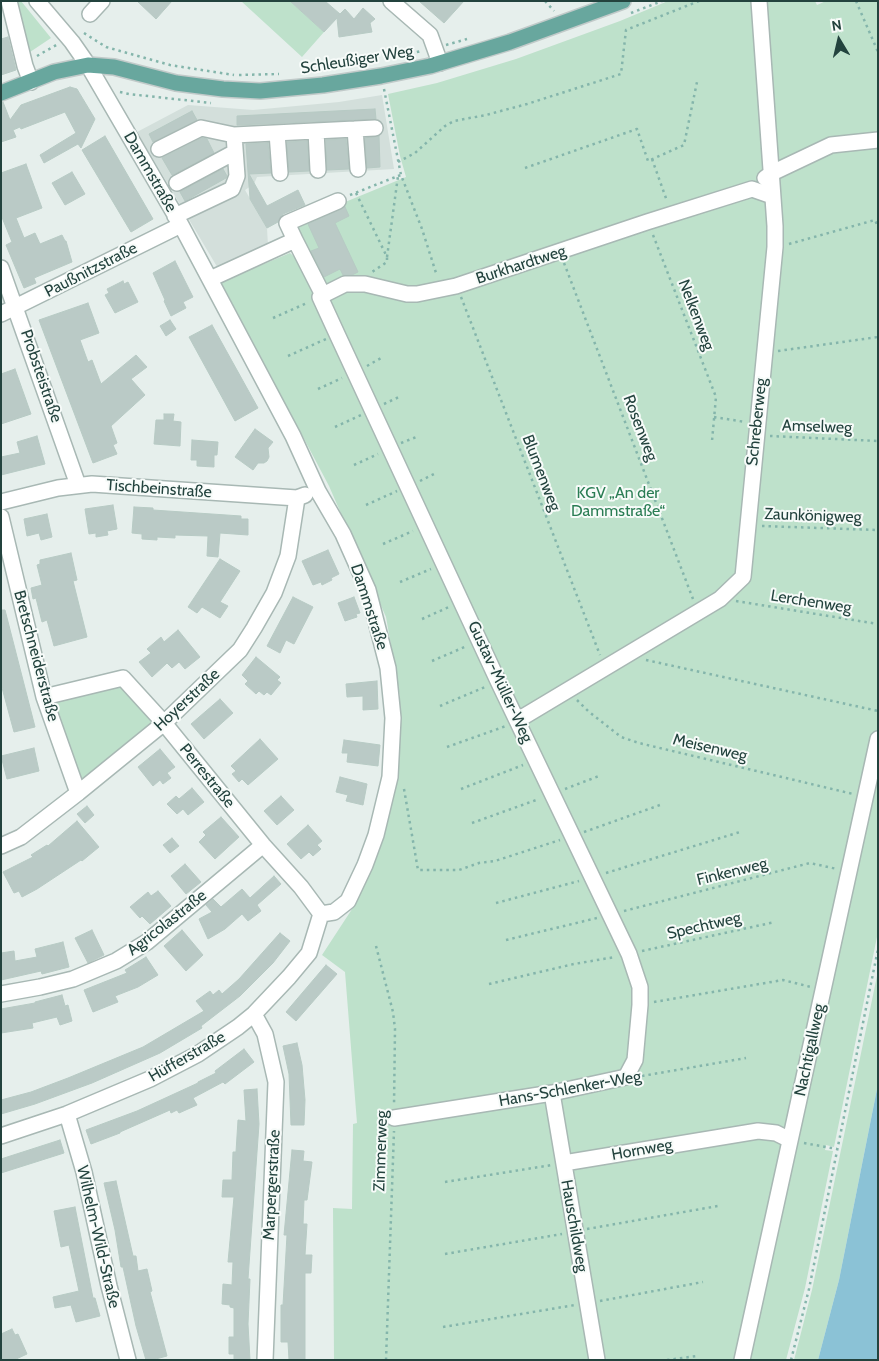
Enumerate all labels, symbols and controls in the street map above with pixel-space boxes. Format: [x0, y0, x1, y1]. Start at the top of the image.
north arrow [814, 15, 864, 65]
text: N [830, 16, 843, 35]
street label: Schleußiger Weg [299, 42, 415, 78]
street label: Dammstraße [119, 129, 181, 215]
street label: Paußnitzstraße [41, 238, 141, 302]
street label: Burkhardtweg [474, 241, 568, 289]
street label: Nelkenweg [674, 277, 718, 353]
street label: Probsteistraße [16, 327, 66, 425]
street label: Schreberweg [743, 377, 771, 467]
street label: Rosenweg [619, 392, 661, 464]
street label: Amselweg [782, 416, 852, 438]
street label: Blumenweg [518, 432, 564, 514]
street label: Tischbeinstraße [106, 476, 212, 502]
park label: KGV „An der Dammstraße“ [571, 483, 665, 521]
street label: Zaunkönigweg [764, 505, 862, 527]
street label: Dammstraße [346, 562, 392, 652]
street label: Lerchenweg [769, 586, 853, 618]
street label: Bretschneiderstraße [9, 588, 63, 724]
street label: Gustav-Müller-Weg [463, 618, 537, 746]
street label: Hoyerstraße [150, 665, 224, 735]
street label: Meisenweg [671, 730, 749, 766]
street label: Perrestraße [175, 740, 239, 812]
street label: Finkenweg [695, 854, 769, 890]
street label: Agricolastraße [123, 886, 211, 960]
street label: Spechtweg [665, 908, 743, 944]
street label: Nachtigallweg [791, 1002, 829, 1098]
street label: Hüfferstraße [145, 1027, 229, 1087]
street label: Hans-Schlenker-Weg [497, 1067, 643, 1111]
street label: Zimmerweg [370, 1110, 392, 1192]
street label: Marpergerstraße [260, 1129, 284, 1241]
street label: Hornweg [610, 1135, 674, 1165]
street label: Wilhelm-Wild-Straße [72, 1164, 124, 1310]
street label: Hauschildweg [556, 1178, 592, 1274]

